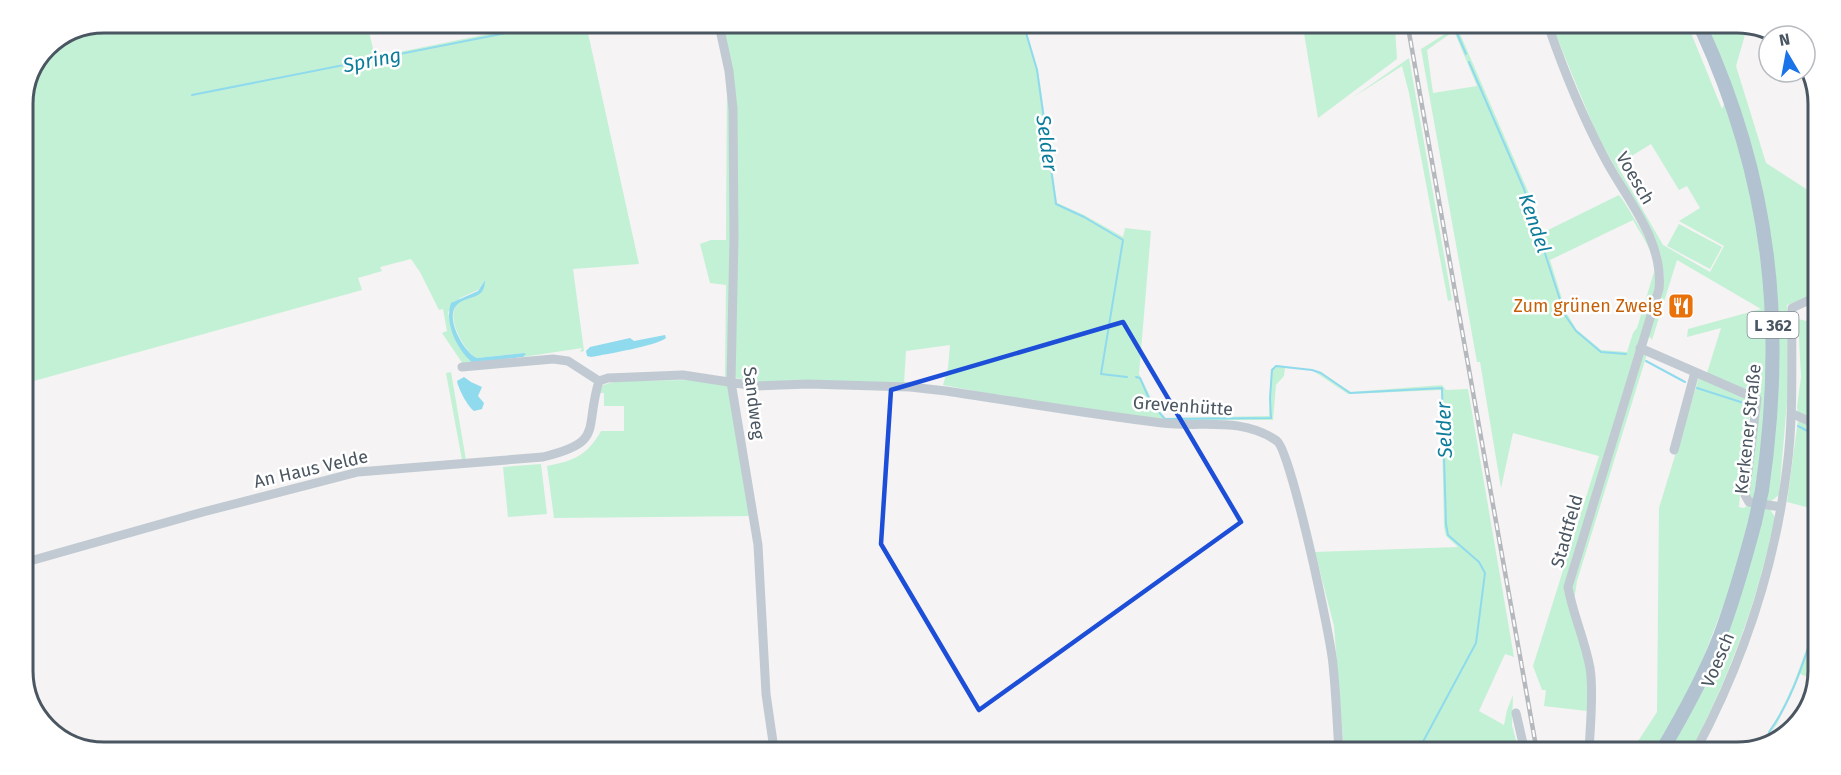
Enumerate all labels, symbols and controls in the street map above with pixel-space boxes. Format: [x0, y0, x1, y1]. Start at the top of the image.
north arrow [1757, 24, 1817, 84]
text: N [1778, 29, 1791, 50]
water label: Spring [340, 43, 403, 78]
water label: Selder [1031, 112, 1063, 174]
street label: Voesch [1611, 148, 1659, 208]
water label: Kendel [1514, 190, 1556, 256]
restaurant icon: Zum grünen Zweig [1666, 291, 1696, 321]
place label: Zum grünen Zweig [1513, 295, 1663, 317]
road number: L 362 [1748, 312, 1798, 338]
street label: Kerkener Straße [1730, 363, 1766, 495]
street label: Sandweg [739, 365, 769, 441]
street label: Grevenhütte [1132, 392, 1234, 420]
water label: Selder [1431, 400, 1457, 460]
street label: An Haus Velde [252, 445, 370, 493]
street label: Stadtfeld [1546, 492, 1588, 570]
street label: Voesch [1697, 629, 1739, 691]

